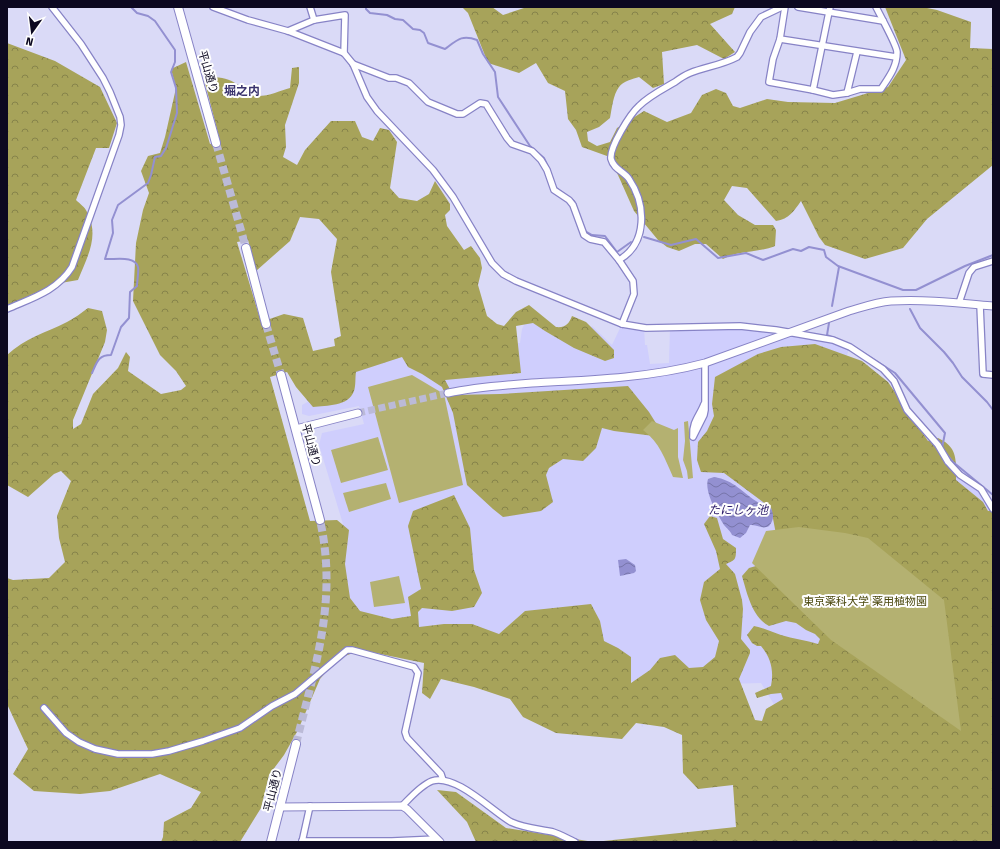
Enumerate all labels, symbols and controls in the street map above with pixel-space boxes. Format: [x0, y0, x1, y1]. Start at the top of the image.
north arrow [12, 12, 52, 52]
text: N [25, 34, 35, 48]
street label: 平山通り [196, 49, 220, 95]
district label: 堀之内 [224, 84, 260, 98]
street label: 平山通り [299, 422, 323, 468]
water label: たにしヶ池 [708, 503, 769, 517]
park label: 東京薬科大学 薬用植物園 [803, 595, 927, 608]
street label: 平山通り [261, 767, 285, 813]

